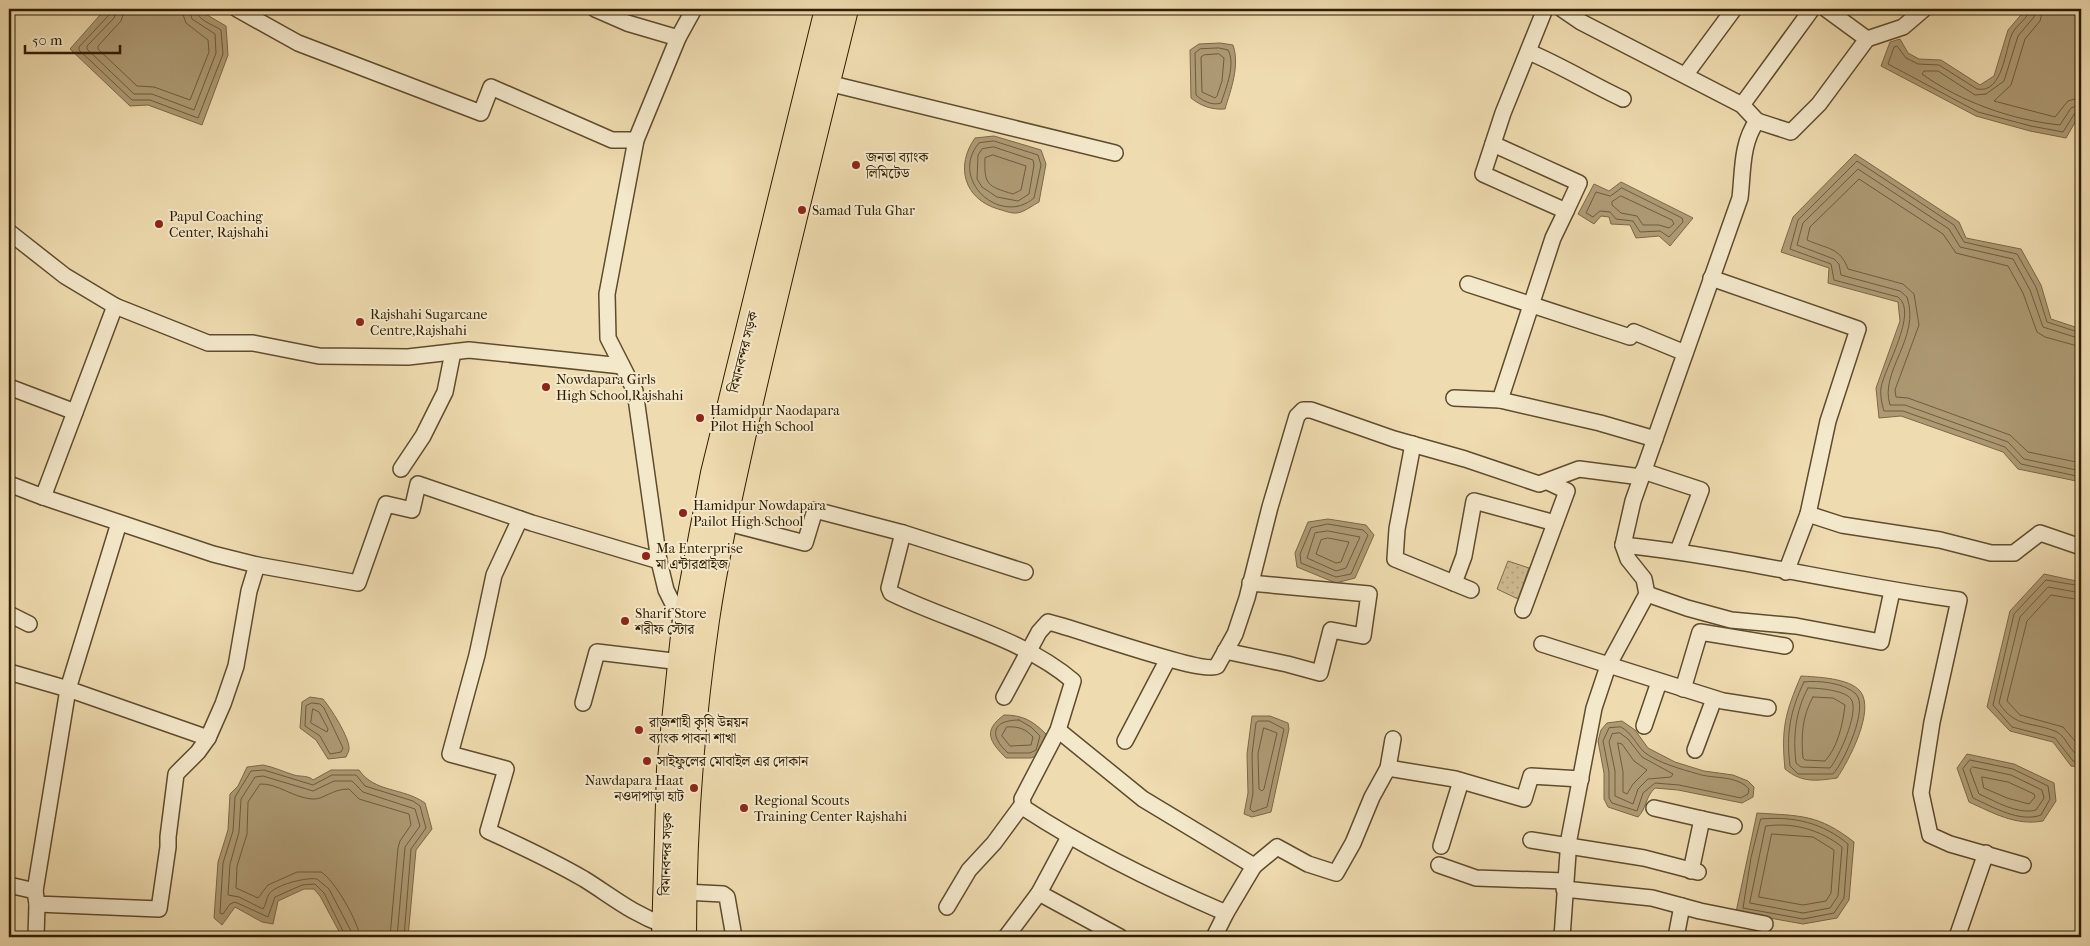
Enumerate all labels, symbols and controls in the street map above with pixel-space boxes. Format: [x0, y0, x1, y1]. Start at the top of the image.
scale bar [25, 22, 120, 54]
text: 50 m [32, 31, 63, 49]
place label: জনতা ব্যাংক লিমিটেড [865, 149, 929, 182]
marker: জনতা ব্যাংক লিমিটেড [850, 159, 862, 171]
place label: Samad Tula Ghar [812, 202, 915, 219]
marker: Samad Tula Ghar [796, 204, 808, 216]
place label: Papul Coaching Center, Rajshahi [169, 208, 269, 241]
marker: Papul Coaching Center, Rajshahi [153, 218, 165, 230]
place label: Rajshahi Sugarcane Centre,Rajshahi [370, 306, 488, 339]
street label: বিমানবন্দর সড়ক [725, 309, 762, 396]
marker: Rajshahi Sugarcane Centre,Rajshahi [354, 316, 366, 328]
place label: Nowdapara Girls High School,Rajshahi [556, 371, 683, 404]
marker: Nowdapara Girls High School,Rajshahi [540, 381, 552, 393]
place label: Hamidpur Naodapara Pilot High School [710, 402, 840, 435]
marker: Hamidpur Naodapara Pilot High School [694, 412, 706, 424]
place label: Hamidpur Nowdapara Pailot High School [693, 497, 827, 530]
marker: Hamidpur Nowdapara Pailot High School [677, 507, 689, 519]
place label: Ma Enterprise মা এন্টারপ্রাইজ [655, 540, 743, 573]
marker: Ma Enterprise মা এন্টারপ্রাইজ [640, 550, 652, 562]
place label: Sharif Store শরীফ স্টোর [634, 605, 706, 638]
marker: Sharif Store শরীফ স্টোর [619, 615, 631, 627]
place label: রাজশাহী কৃষি উন্নয়ন ব্যাংক পাবনা শাখা [648, 713, 749, 747]
marker: রাজশাহী কৃষি উন্নয়ন ব্যাংক পাবনা শাখা [633, 724, 645, 736]
place label: সাইফুলের মোবাইল এর দোকান [656, 752, 809, 770]
marker: সাইফুলের মোবাইল এর দোকান [641, 755, 653, 767]
place label: Nawdapara Haat নওদাপাড়া হাট [585, 772, 685, 805]
marker: Nawdapara Haat নওদাপাড়া হাট [688, 782, 700, 794]
place label: Regional Scouts Training Center Rajshahi [754, 792, 907, 825]
marker: Regional Scouts Training Center Rajshahi [738, 802, 750, 814]
street label: বিমানবন্দর সড়ক [657, 811, 676, 897]

